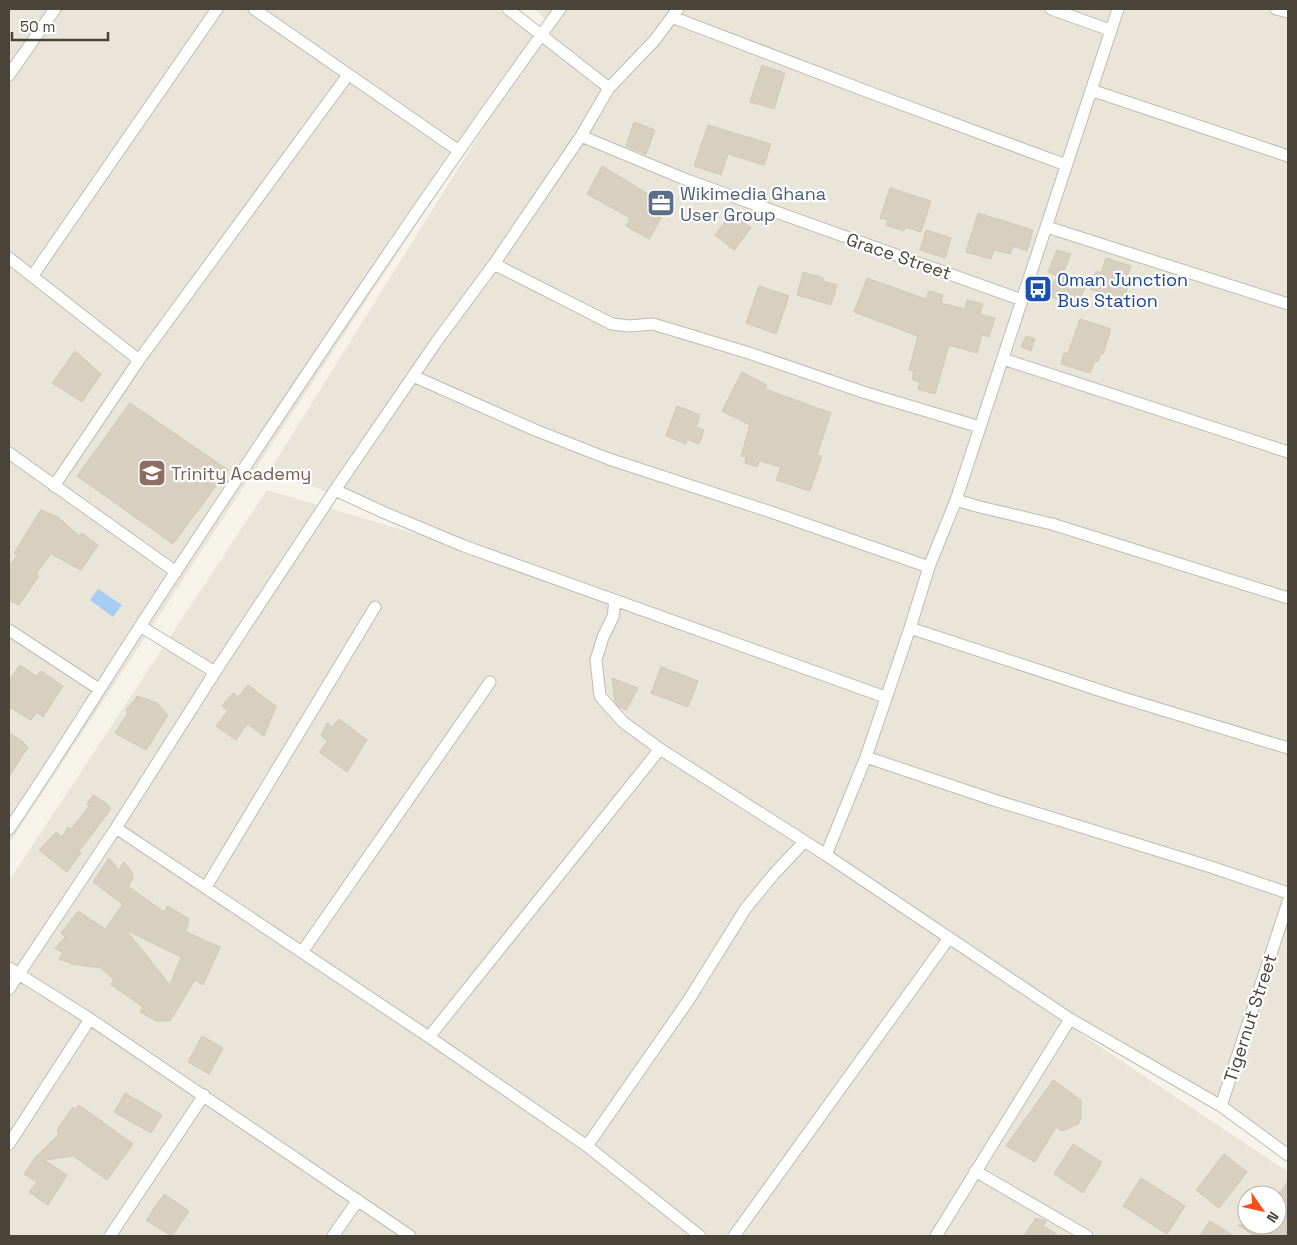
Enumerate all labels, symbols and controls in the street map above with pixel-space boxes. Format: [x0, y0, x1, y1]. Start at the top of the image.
scale bar [12, 10, 109, 42]
text: 50 m [20, 17, 55, 36]
place label: Wikimedia Ghana User Group [680, 182, 826, 226]
office icon: Wikimedia Ghana User Group [646, 188, 676, 218]
street label: Grace Street [843, 227, 955, 285]
place label: Oman Junction Bus Station [1057, 268, 1188, 312]
bus stop icon: Oman Junction Bus Station [1023, 274, 1053, 304]
school or university icon: Trinity Academy [137, 458, 167, 488]
place label: Trinity Academy [171, 462, 311, 485]
street label: Tigernut Street [1218, 951, 1282, 1085]
north arrow [1237, 1185, 1287, 1235]
text: N [1263, 1208, 1283, 1226]

